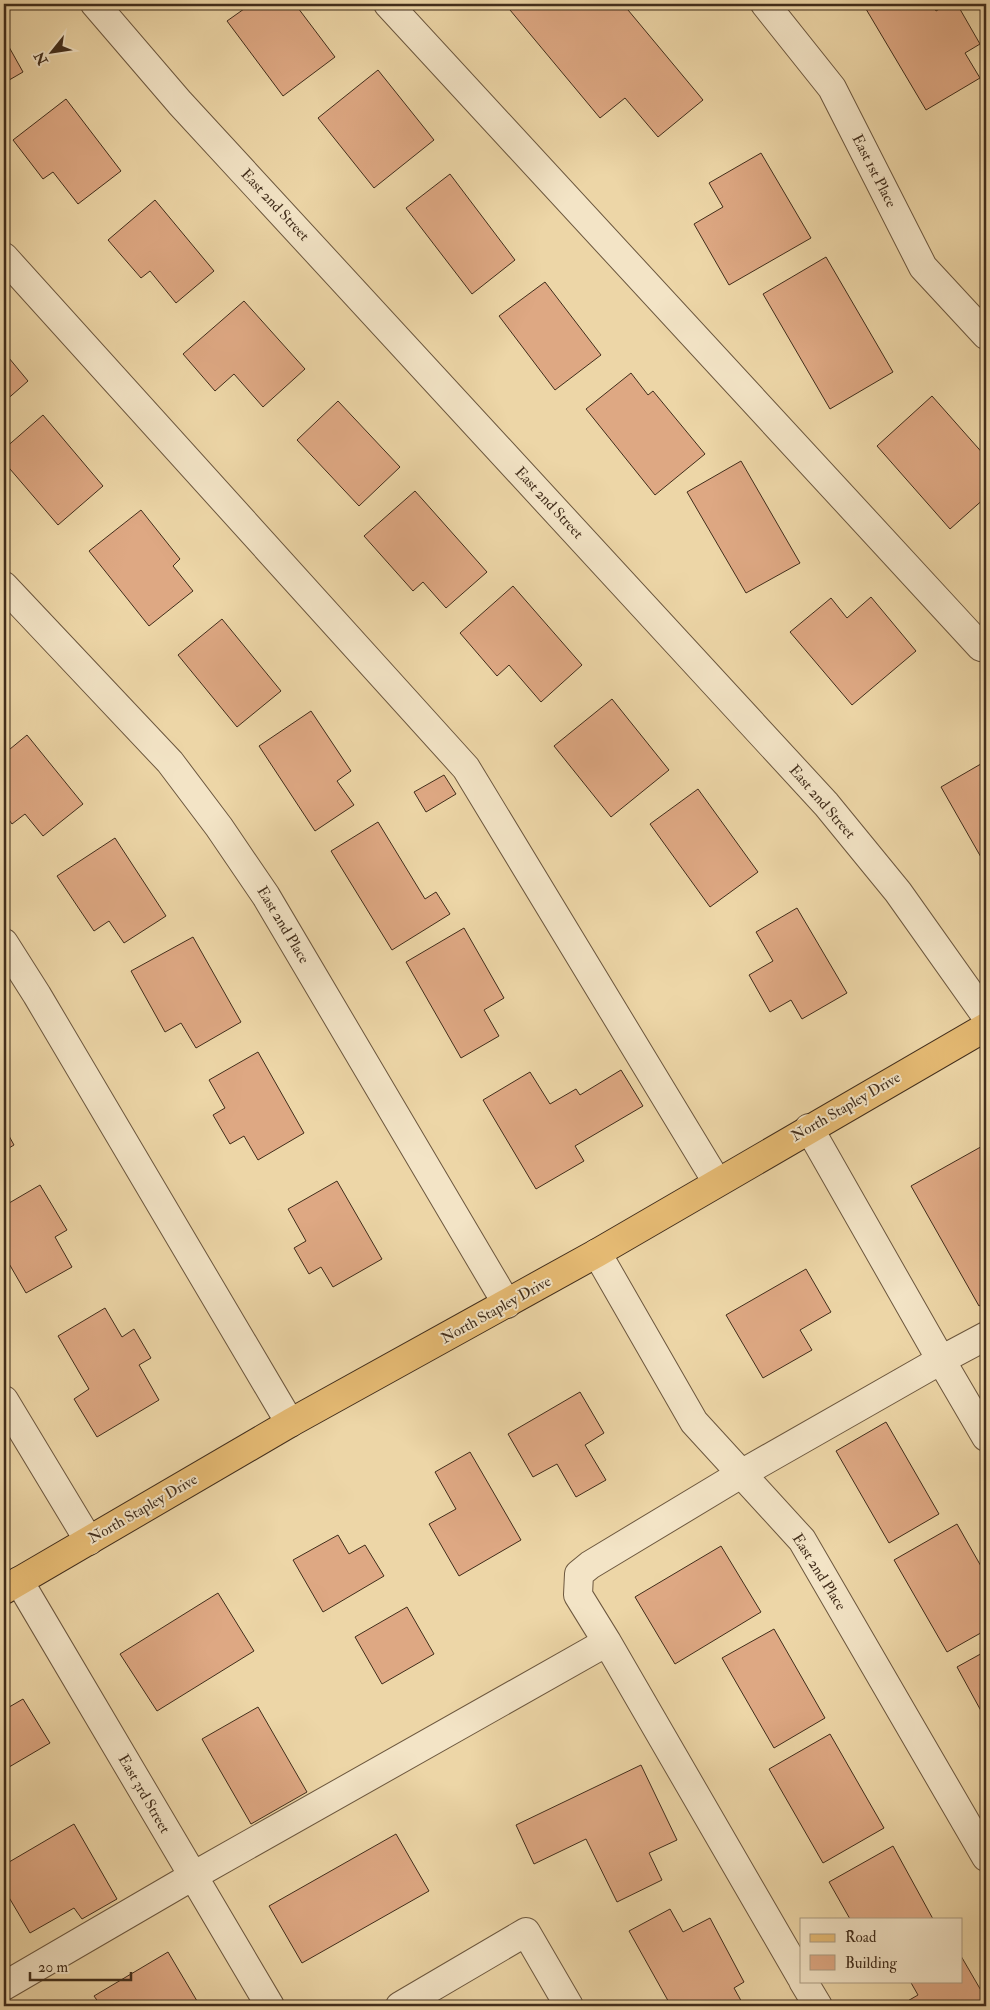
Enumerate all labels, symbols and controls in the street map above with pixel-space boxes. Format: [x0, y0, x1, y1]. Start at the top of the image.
north arrow [28, 28, 78, 78]
text: N [30, 48, 52, 69]
street label: East 1st Place [847, 131, 901, 211]
street label: East 2nd Street [237, 165, 313, 245]
street label: East 2nd Street [511, 463, 587, 543]
street label: East 2nd Street [785, 761, 859, 843]
street label: East 2nd Place [252, 883, 314, 967]
street label: North Stapley Drive [788, 1068, 904, 1147]
street label: North Stapley Drive [438, 1272, 555, 1349]
street label: North Stapley Drive [85, 1470, 201, 1549]
street label: East 2nd Place [788, 1530, 850, 1614]
street label: East 3rd Street [114, 1751, 174, 1837]
legend [800, 1918, 962, 1982]
text: Road [845, 1928, 877, 1947]
scale bar [30, 1950, 131, 1982]
text: Building [845, 1954, 897, 1973]
text: 20 m [38, 1958, 68, 1977]

